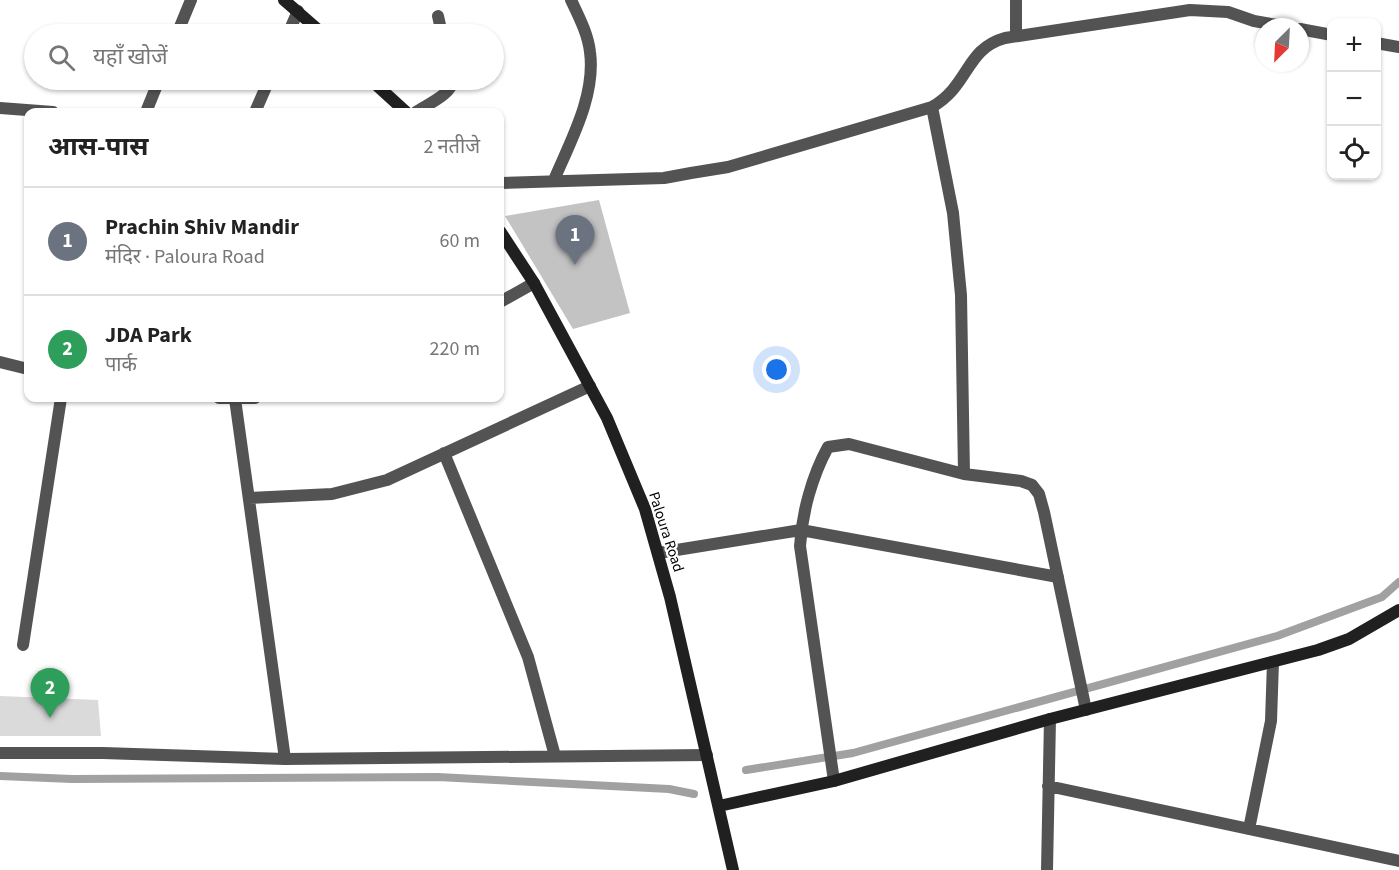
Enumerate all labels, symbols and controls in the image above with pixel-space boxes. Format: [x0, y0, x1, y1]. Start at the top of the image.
north arrow [1255, 18, 1309, 72]
map controls [1327, 18, 1381, 180]
button: + [1327, 18, 1381, 72]
search box [24, 24, 504, 90]
icon: search [45, 41, 78, 74]
text: यहाँ खोजें [93, 41, 168, 73]
button: − [1327, 72, 1381, 126]
button: locate [1327, 126, 1381, 180]
text: आस-पास [48, 128, 148, 165]
text: 2 नतीजे [424, 133, 480, 161]
text: Prachin Shiv Mandir [105, 211, 299, 243]
pin: 1 [556, 216, 594, 265]
text: 1 [62, 227, 73, 255]
text: 60 m [440, 227, 480, 255]
text: मंदिर · Paloura Road [105, 243, 265, 271]
text: JDA Park [105, 319, 192, 351]
text: 2 [62, 335, 73, 363]
text: 220 m [430, 335, 480, 363]
text: पार्क [105, 351, 137, 379]
your location [762, 355, 791, 384]
street label: Paloura Road [643, 489, 689, 575]
pin: 2 [31, 668, 70, 718]

